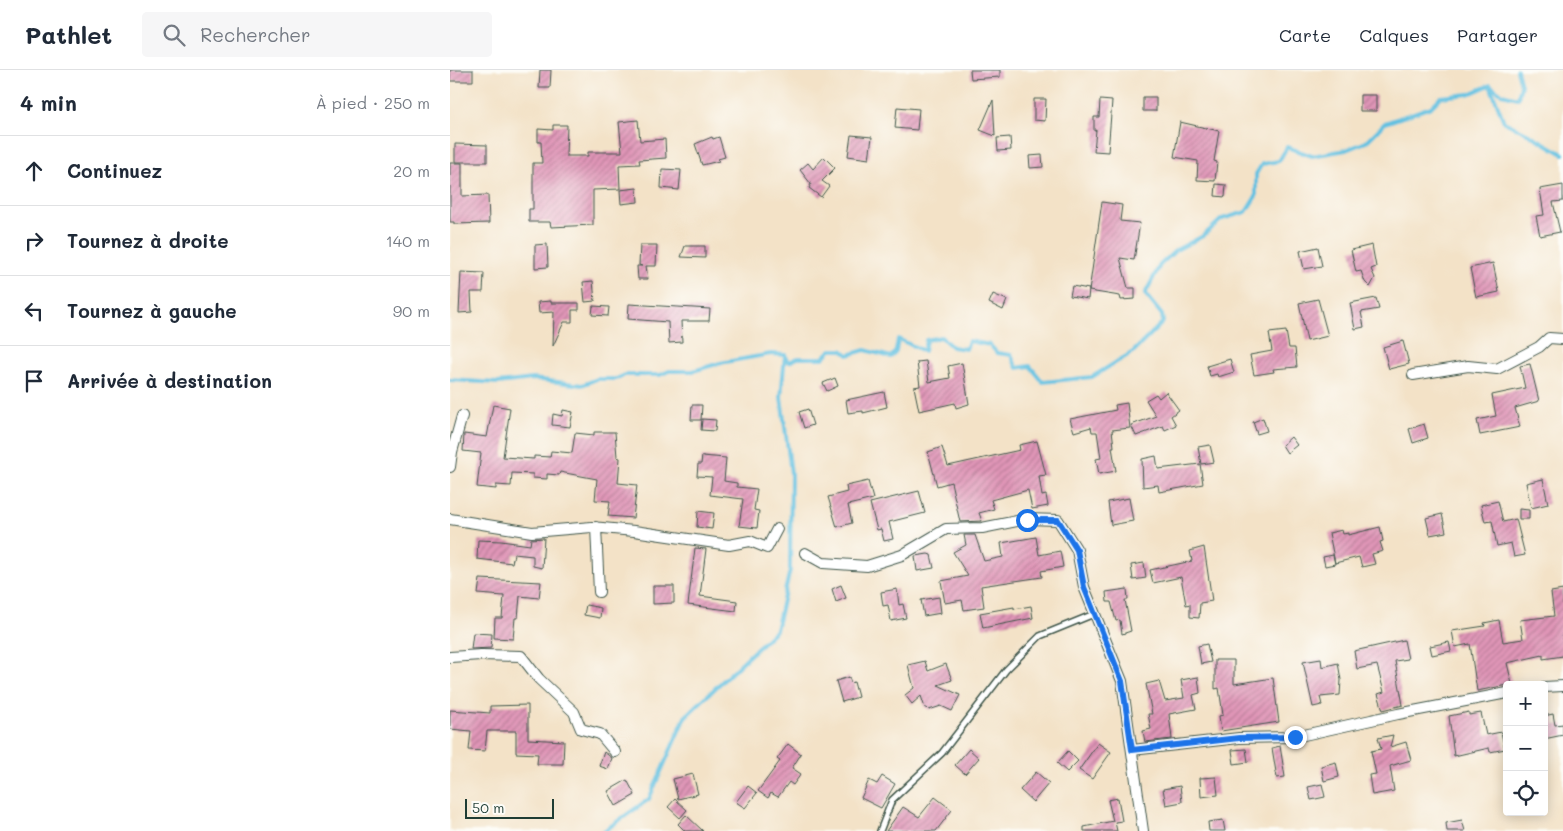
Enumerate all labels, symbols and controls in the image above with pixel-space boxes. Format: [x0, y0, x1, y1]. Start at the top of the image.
search box [142, 12, 492, 57]
text: Pathlet [25, 19, 112, 50]
icon: search [160, 21, 188, 49]
text: Rechercher [200, 22, 311, 47]
text: Carte [1279, 23, 1331, 47]
text: Calques [1359, 23, 1429, 47]
text: Partager [1457, 23, 1538, 47]
text: 4 min [20, 89, 77, 116]
text: À pied · 250 m [316, 92, 430, 113]
icon: ahead [20, 157, 48, 185]
text: Continuez [67, 158, 162, 183]
text: 20 m [393, 160, 430, 181]
icon: right [20, 227, 48, 255]
text: Tournez à droite [67, 228, 229, 253]
text: 140 m [386, 230, 430, 251]
icon: left [20, 297, 48, 325]
text: Tournez à gauche [67, 298, 236, 323]
text: 90 m [393, 300, 430, 321]
icon: arrive [20, 367, 48, 395]
text: Arrivée à destination [67, 368, 272, 393]
route start [1016, 509, 1039, 532]
map controls [1503, 681, 1548, 816]
button: + [1503, 681, 1548, 726]
route end [1284, 726, 1307, 749]
button: − [1503, 726, 1548, 771]
button: locate [1503, 771, 1548, 816]
scale bar [465, 796, 554, 819]
text: 50 m [472, 798, 504, 817]

